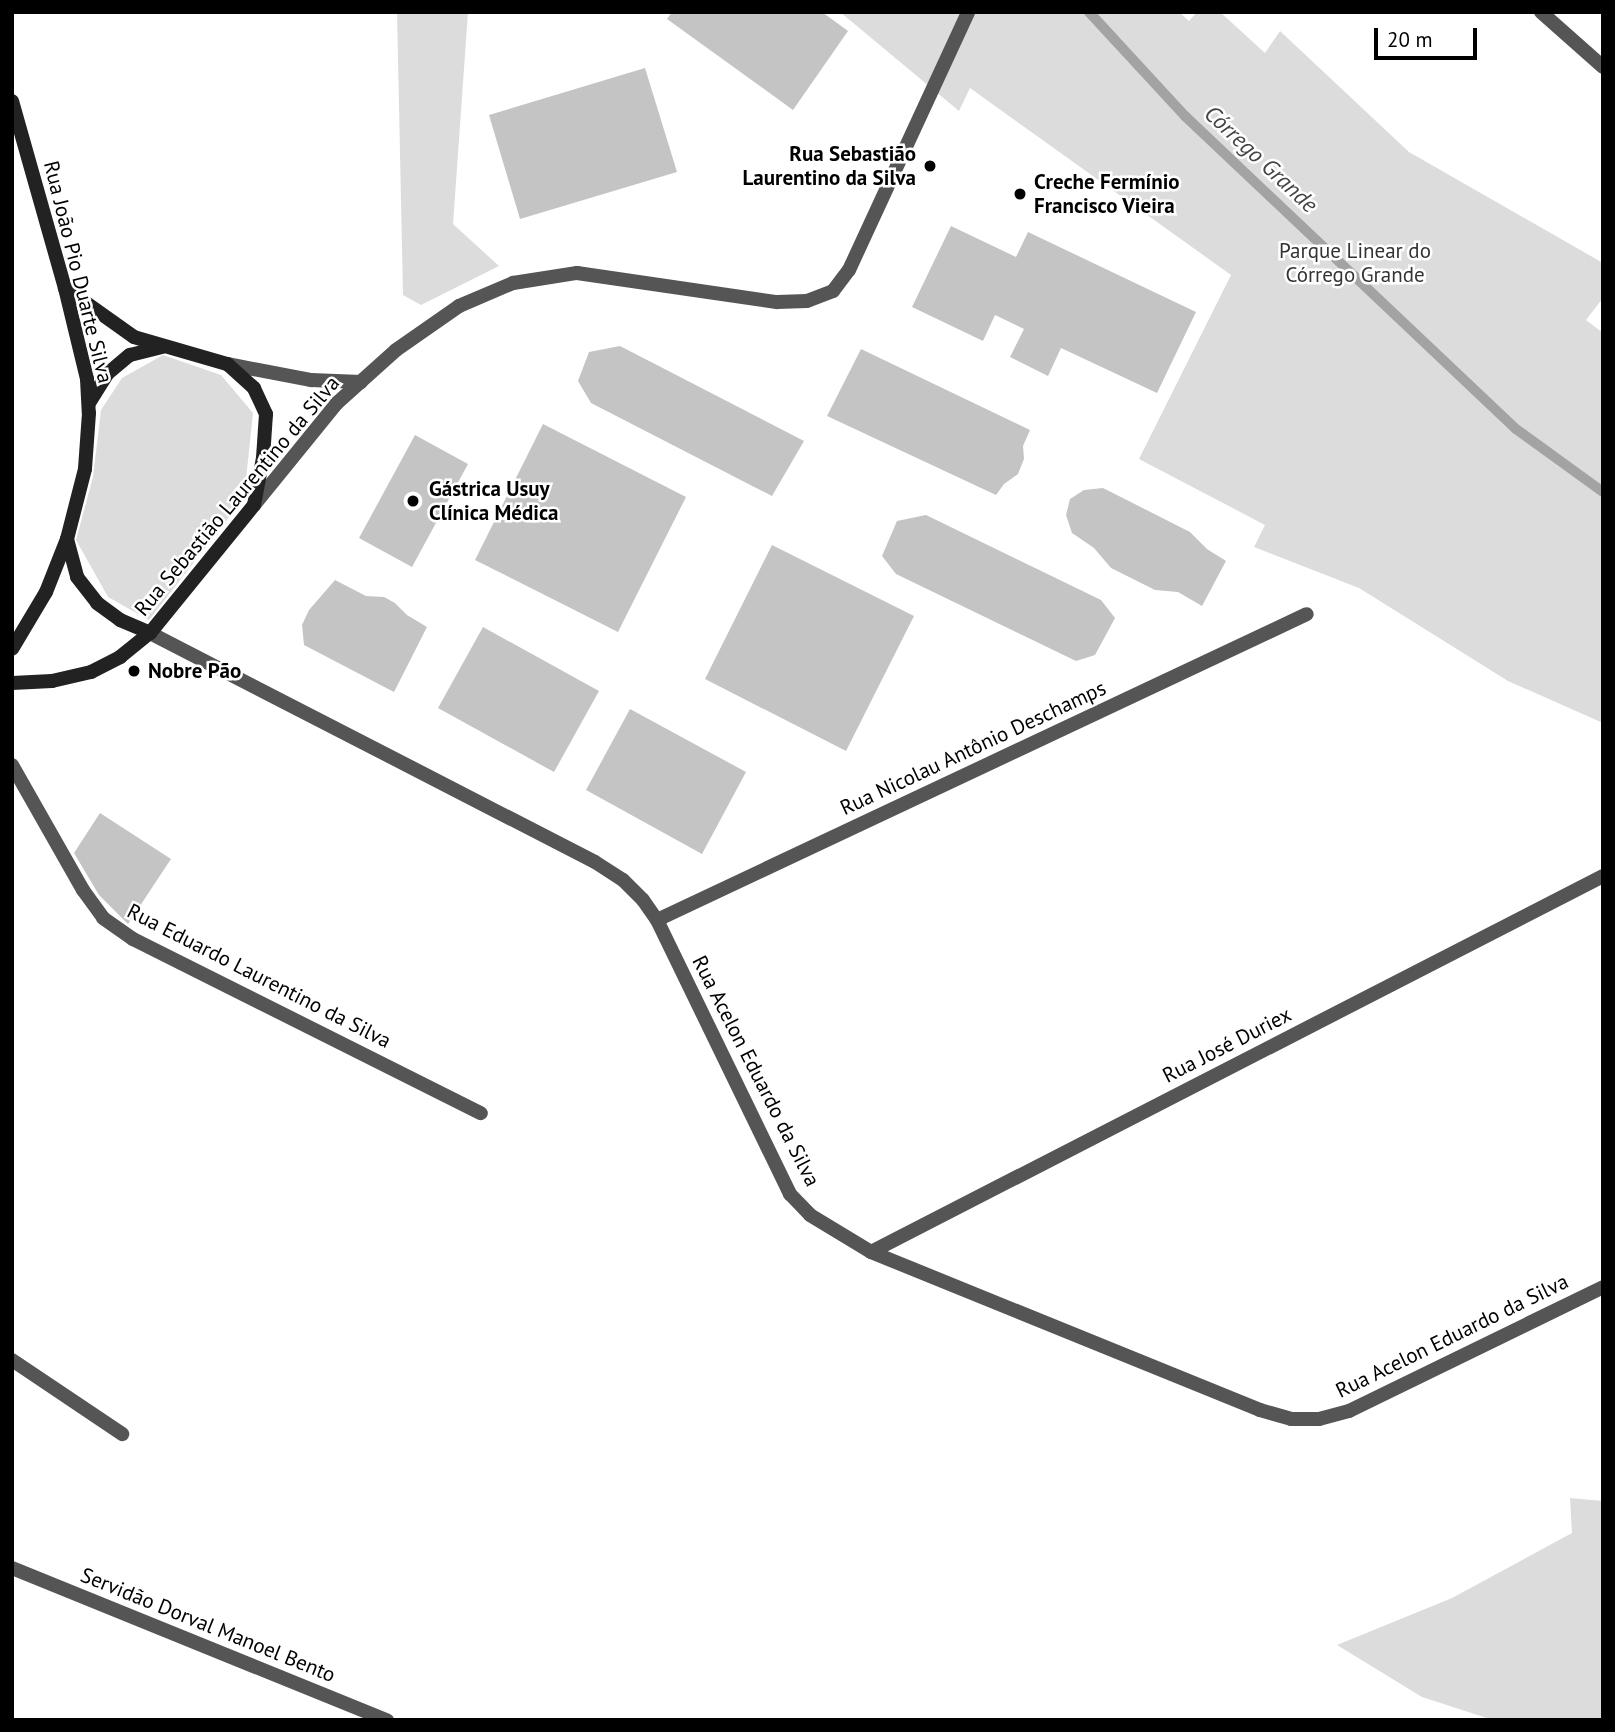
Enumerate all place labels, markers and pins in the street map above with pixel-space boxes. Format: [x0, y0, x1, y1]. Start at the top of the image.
place label: Rua Sebastião Laurentino da Silva [743, 141, 916, 191]
marker: Rua Sebastião Laurentino da Silva [922, 158, 938, 174]
place label: Creche Fermínio Francisco Vieira [1034, 169, 1180, 219]
marker: Creche Fermínio Francisco Vieira [1012, 186, 1028, 202]
place label: Gástrica Usuy Clínica Médica [429, 476, 558, 526]
marker: Gástrica Usuy Clínica Médica [403, 491, 423, 511]
place label: Nobre Pão [148, 658, 241, 684]
marker: Nobre Pão [126, 663, 142, 679]

